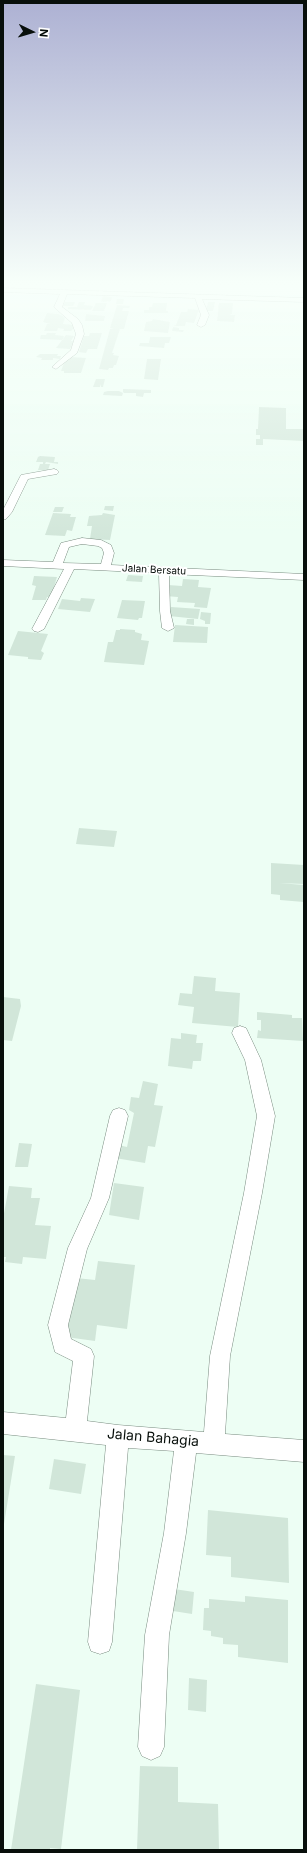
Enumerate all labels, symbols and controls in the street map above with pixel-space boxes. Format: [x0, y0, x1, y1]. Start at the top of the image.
north arrow [12, 12, 52, 52]
text: N [37, 28, 51, 38]
street label: Jalan Bersatu [122, 562, 186, 578]
street label: Jalan Bahagia [106, 1426, 200, 1450]

